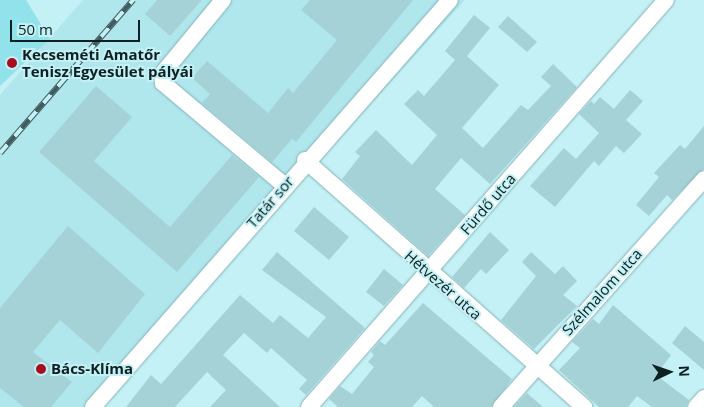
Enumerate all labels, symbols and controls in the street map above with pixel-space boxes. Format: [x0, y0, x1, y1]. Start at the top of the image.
scale bar [12, 10, 142, 42]
text: 50 m [18, 19, 53, 39]
place label: Kecseméti Amatőr Tenisz Egyesület pályái [22, 45, 193, 80]
marker: Kecseméti Amatőr Tenisz Egyesület pályái [6, 57, 18, 69]
street label: Fürdő utca [457, 170, 519, 238]
street label: Tatár sor [243, 172, 297, 232]
street label: Szélmalom utca [558, 245, 646, 339]
street label: Hétvezér utca [401, 247, 485, 323]
north arrow [644, 347, 694, 397]
place label: Bács-Klíma [51, 360, 133, 378]
marker: Bács-Klíma [35, 363, 47, 375]
text: N [675, 365, 694, 377]

